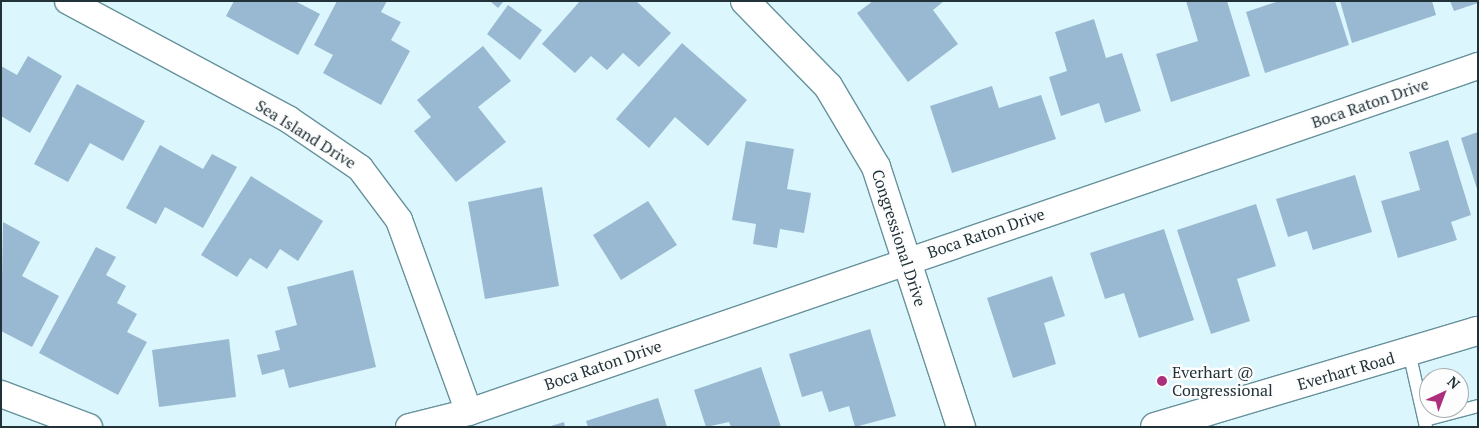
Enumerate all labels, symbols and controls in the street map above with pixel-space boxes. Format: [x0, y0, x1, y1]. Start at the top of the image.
street label: Boca Raton Drive [1309, 74, 1431, 132]
street label: Sea Island Drive [252, 96, 360, 172]
street label: Congressional Drive [868, 167, 930, 309]
street label: Boca Raton Drive [925, 204, 1047, 262]
street label: Boca Raton Drive [542, 336, 664, 394]
street label: Everhart Road [1295, 348, 1397, 394]
place label: Everhart @ Congressional [1172, 362, 1273, 400]
north arrow [1419, 368, 1469, 418]
text: N [1444, 372, 1464, 393]
marker: Everhart @ Congressional [1156, 375, 1168, 387]

